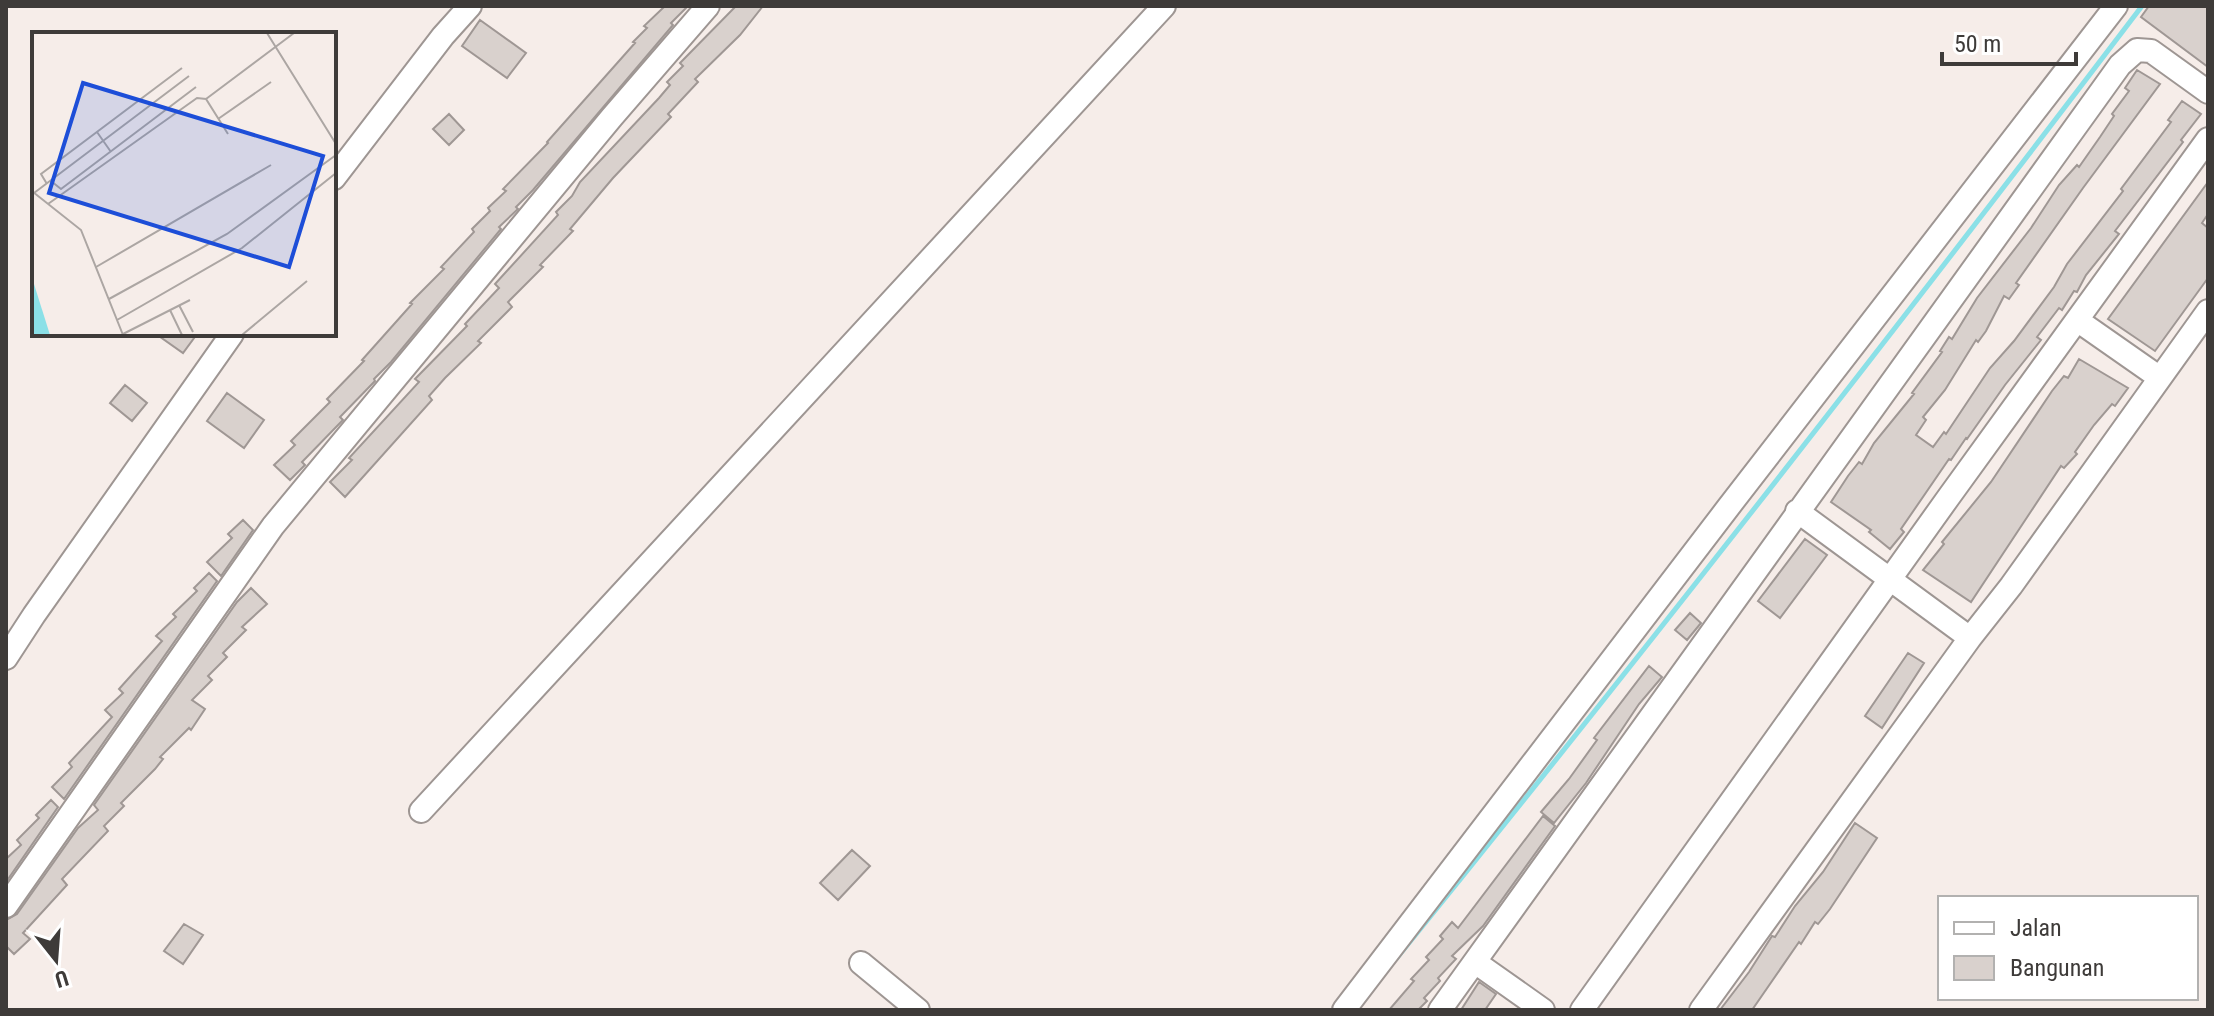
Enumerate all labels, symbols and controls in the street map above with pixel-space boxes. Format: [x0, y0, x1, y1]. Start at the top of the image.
scale bar [1942, 16, 2076, 66]
text: 50 m [1954, 30, 2001, 58]
inset map [32, 32, 336, 336]
legend [1938, 896, 2198, 1000]
text: Jalan [2010, 914, 2062, 942]
north arrow [16, 920, 96, 1000]
text: Bangunan [2010, 954, 2104, 982]
text: U [52, 965, 71, 992]

